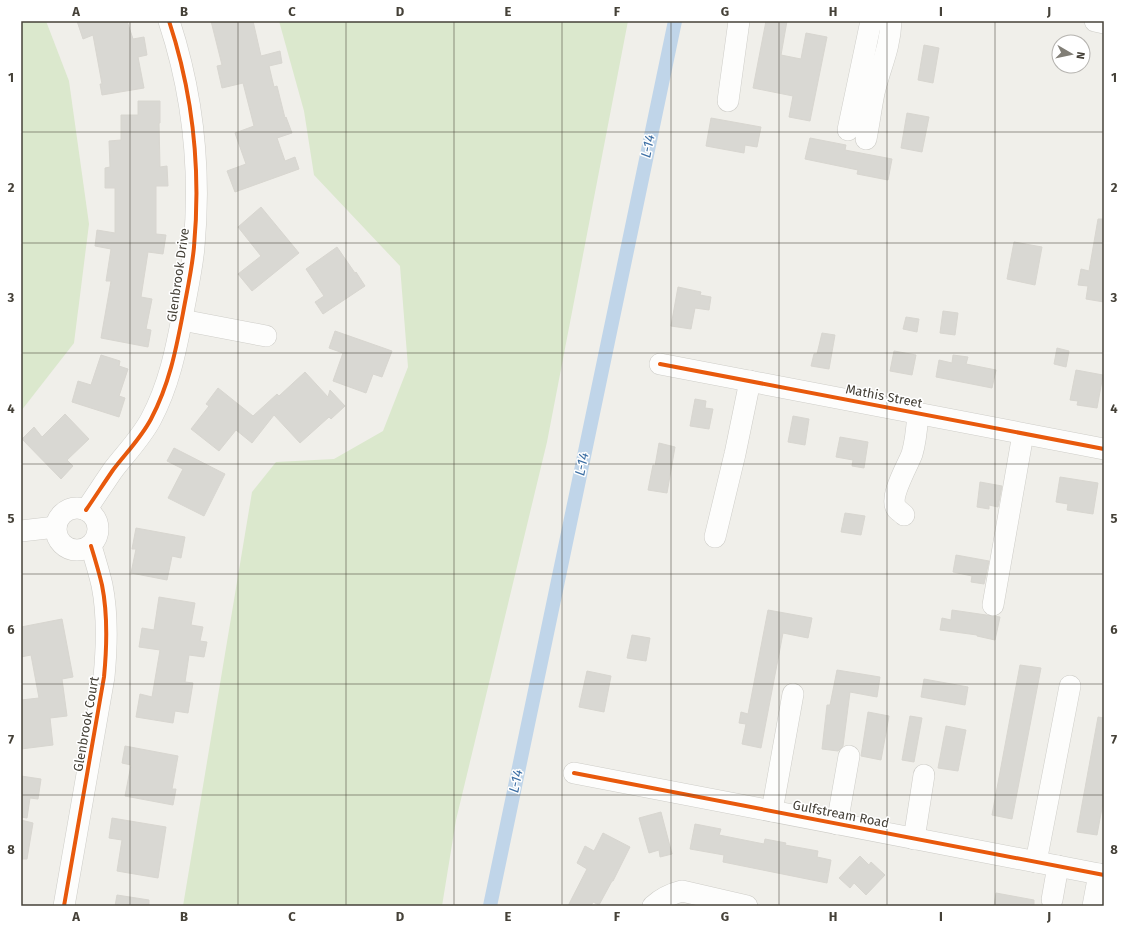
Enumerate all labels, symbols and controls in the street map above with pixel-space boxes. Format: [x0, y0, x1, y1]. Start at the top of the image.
text: A [71, 4, 80, 19]
text: B [180, 4, 188, 19]
text: C [288, 4, 296, 19]
text: D [396, 4, 405, 19]
text: E [505, 4, 512, 19]
text: F [614, 4, 621, 19]
text: G [721, 4, 729, 19]
text: H [829, 4, 837, 19]
text: I [939, 4, 943, 19]
text: J [1046, 4, 1051, 19]
north arrow [1051, 34, 1091, 74]
text: N [1073, 51, 1087, 60]
text: 1 [8, 70, 14, 85]
text: 1 [1111, 70, 1117, 85]
water label: L-14 [637, 133, 659, 159]
text: 2 [8, 180, 15, 195]
text: 2 [1111, 180, 1118, 195]
street label: Glenbrook Drive [164, 227, 192, 323]
text: 3 [7, 290, 15, 305]
text: 3 [1110, 290, 1118, 305]
street label: Mathis Street [844, 381, 924, 411]
text: 4 [7, 401, 15, 416]
text: 4 [1110, 401, 1118, 416]
water label: L-14 [571, 451, 593, 477]
text: 5 [8, 511, 15, 526]
text: 5 [1111, 511, 1118, 526]
text: 6 [7, 622, 15, 637]
text: 6 [1110, 622, 1118, 637]
street label: Glenbrook Court [70, 675, 102, 773]
text: 7 [8, 732, 14, 747]
text: 7 [1111, 732, 1117, 747]
water label: L-14 [505, 768, 527, 794]
street label: Gulfstream Road [792, 797, 890, 831]
text: 8 [7, 842, 15, 857]
text: 8 [1110, 842, 1118, 857]
text: A [71, 909, 80, 924]
text: B [180, 909, 188, 924]
text: C [288, 909, 296, 924]
text: D [396, 909, 405, 924]
text: E [505, 909, 512, 924]
text: F [614, 909, 621, 924]
text: G [721, 909, 729, 924]
text: H [829, 909, 837, 924]
text: I [939, 909, 943, 924]
text: J [1046, 909, 1051, 924]

